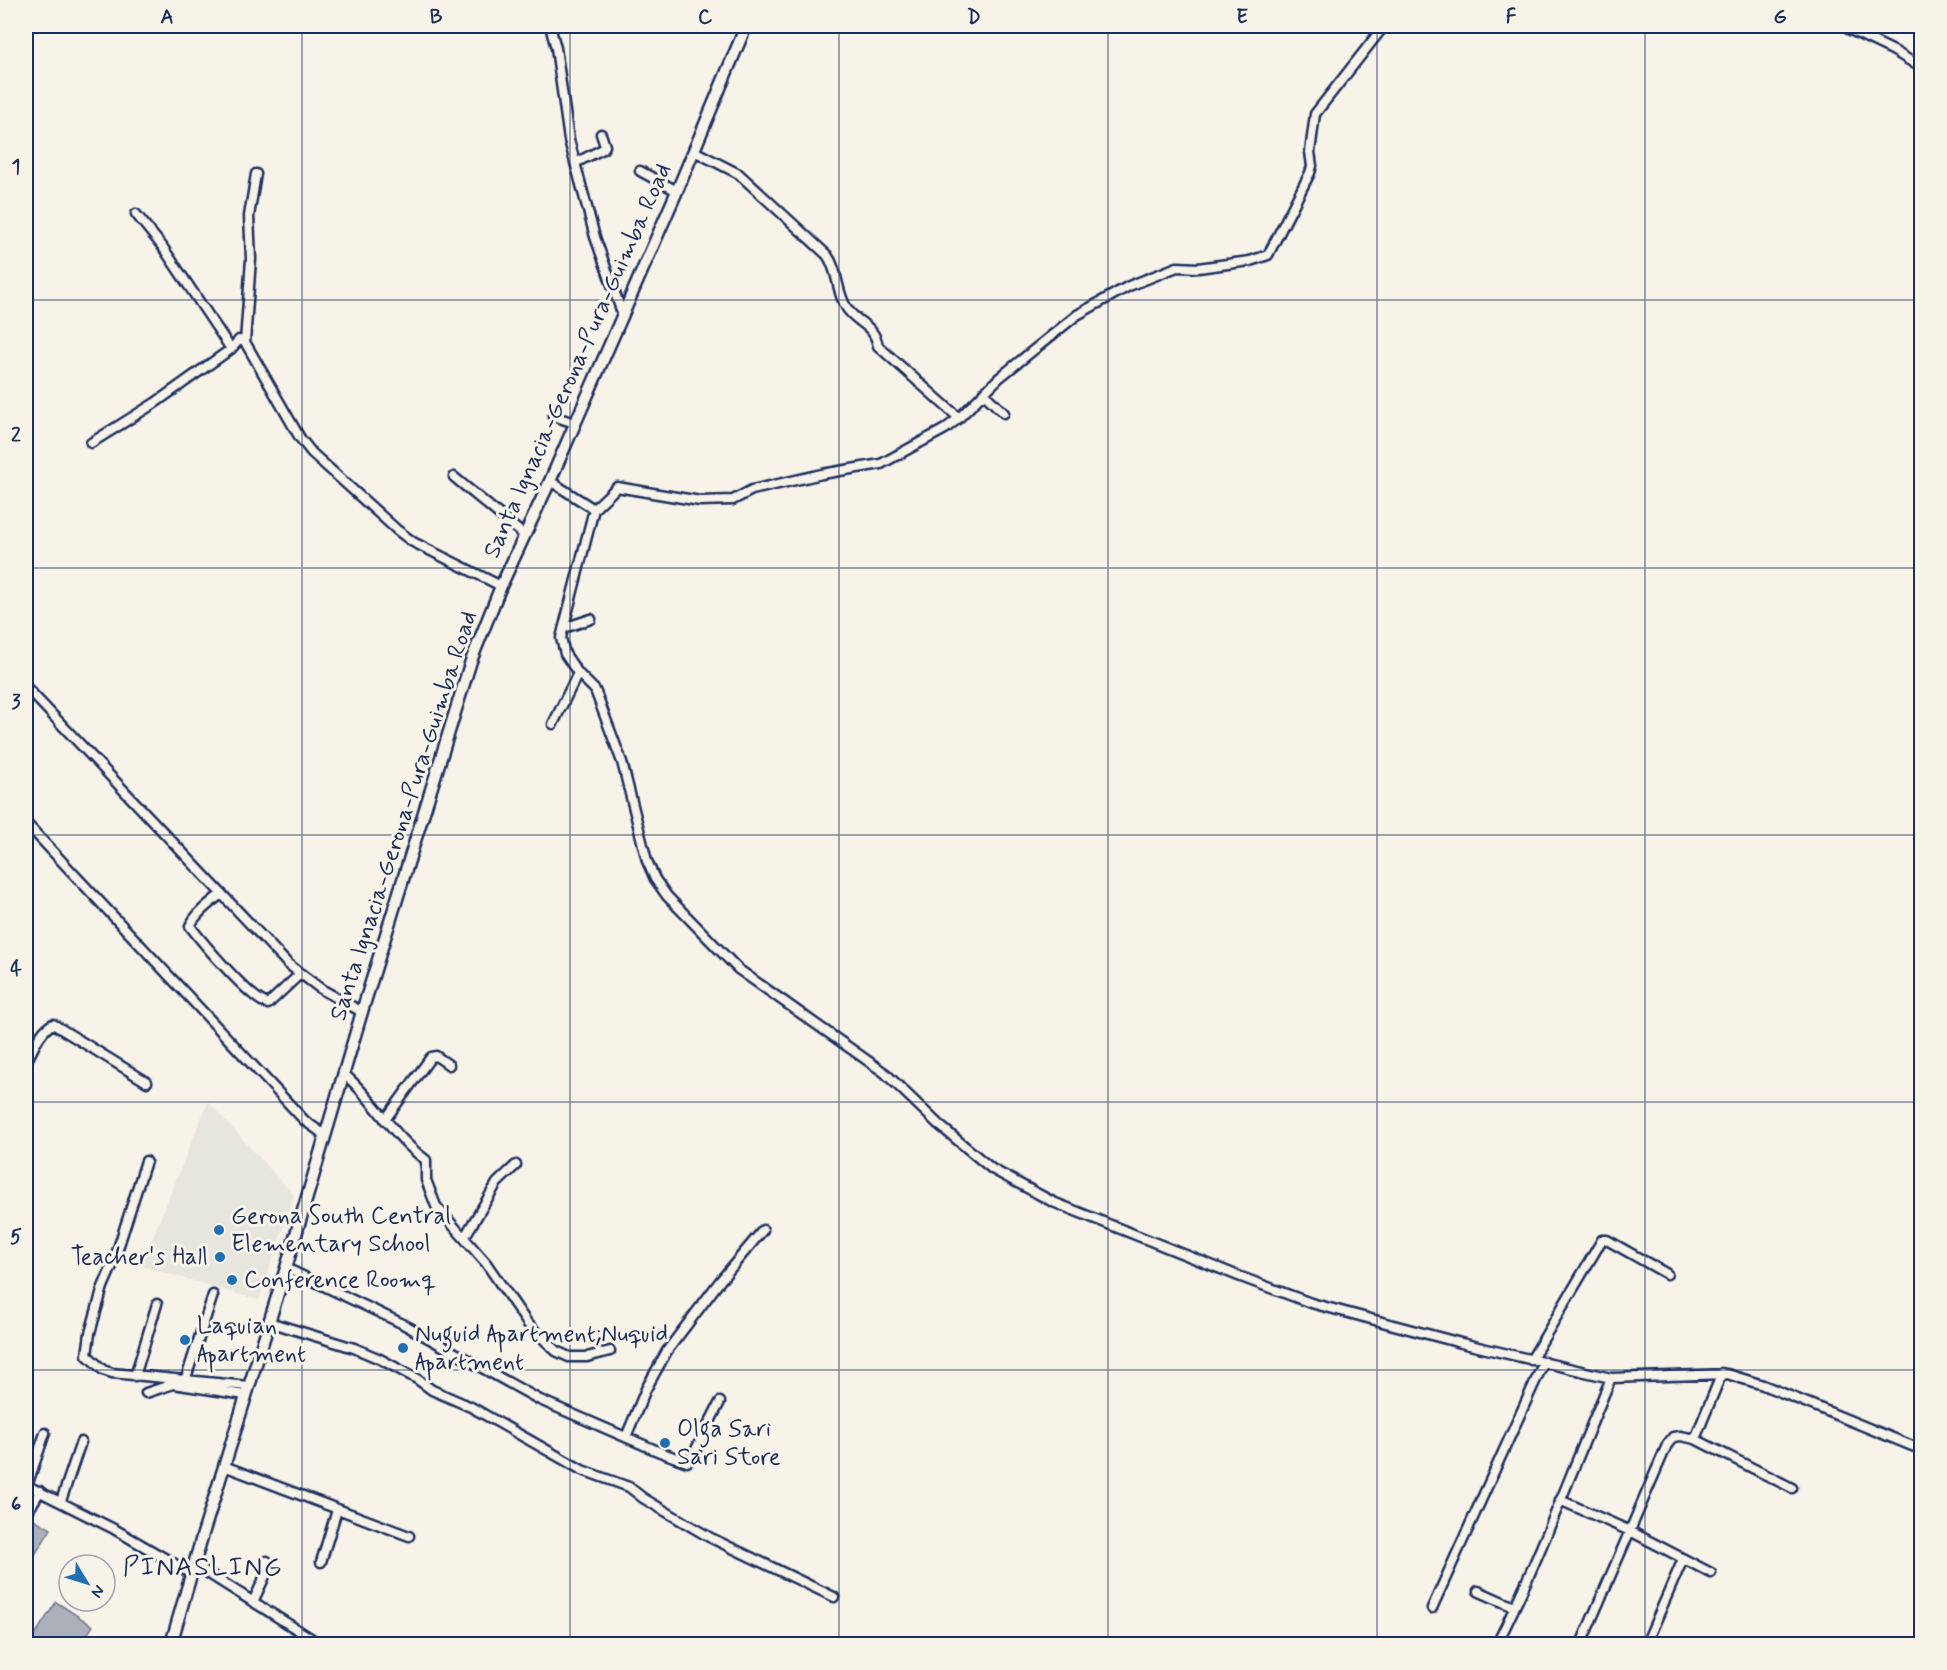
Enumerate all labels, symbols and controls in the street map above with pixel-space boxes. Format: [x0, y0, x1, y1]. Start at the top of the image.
text: A [160, 4, 174, 31]
text: B [430, 4, 443, 31]
text: C [698, 4, 713, 31]
text: D [967, 4, 981, 31]
text: E [1236, 4, 1248, 31]
text: F [1506, 4, 1517, 31]
text: G [1773, 4, 1787, 31]
text: 1 [12, 154, 20, 181]
street label: Santa Ignacia-Gerona-Pura-Guimba Road [477, 159, 679, 563]
text: 2 [11, 422, 21, 449]
street label: Santa Ignacia-Gerona-Pura-Guimba Road [323, 607, 485, 1025]
text: 3 [11, 689, 21, 716]
text: 4 [10, 956, 22, 983]
place label: Gerona South Central Elementary School [231, 1201, 451, 1260]
marker: Gerona South Central Elementary School [212, 1223, 226, 1237]
text: 5 [10, 1224, 22, 1251]
place label: Teacher's Hall [71, 1242, 208, 1273]
marker: Teacher's Hall [213, 1250, 227, 1264]
place label: Conference Roomq [244, 1265, 436, 1296]
marker: Conference Roomq [225, 1273, 239, 1287]
place label: Laquian Apartment [197, 1311, 306, 1373]
place label: Nuguid Apartment;Nuquid Apartment [415, 1319, 668, 1381]
marker: Laquian Apartment [178, 1333, 192, 1347]
marker: Nuguid Apartment;Nuquid Apartment [396, 1341, 410, 1355]
place label: Olga Sari Sari Store [677, 1414, 781, 1473]
marker: Olga Sari Sari Store [658, 1436, 672, 1450]
text: 6 [11, 1491, 21, 1518]
district label: PINASLING [123, 1550, 283, 1585]
north arrow [57, 1553, 117, 1613]
text: N [86, 1581, 109, 1602]

